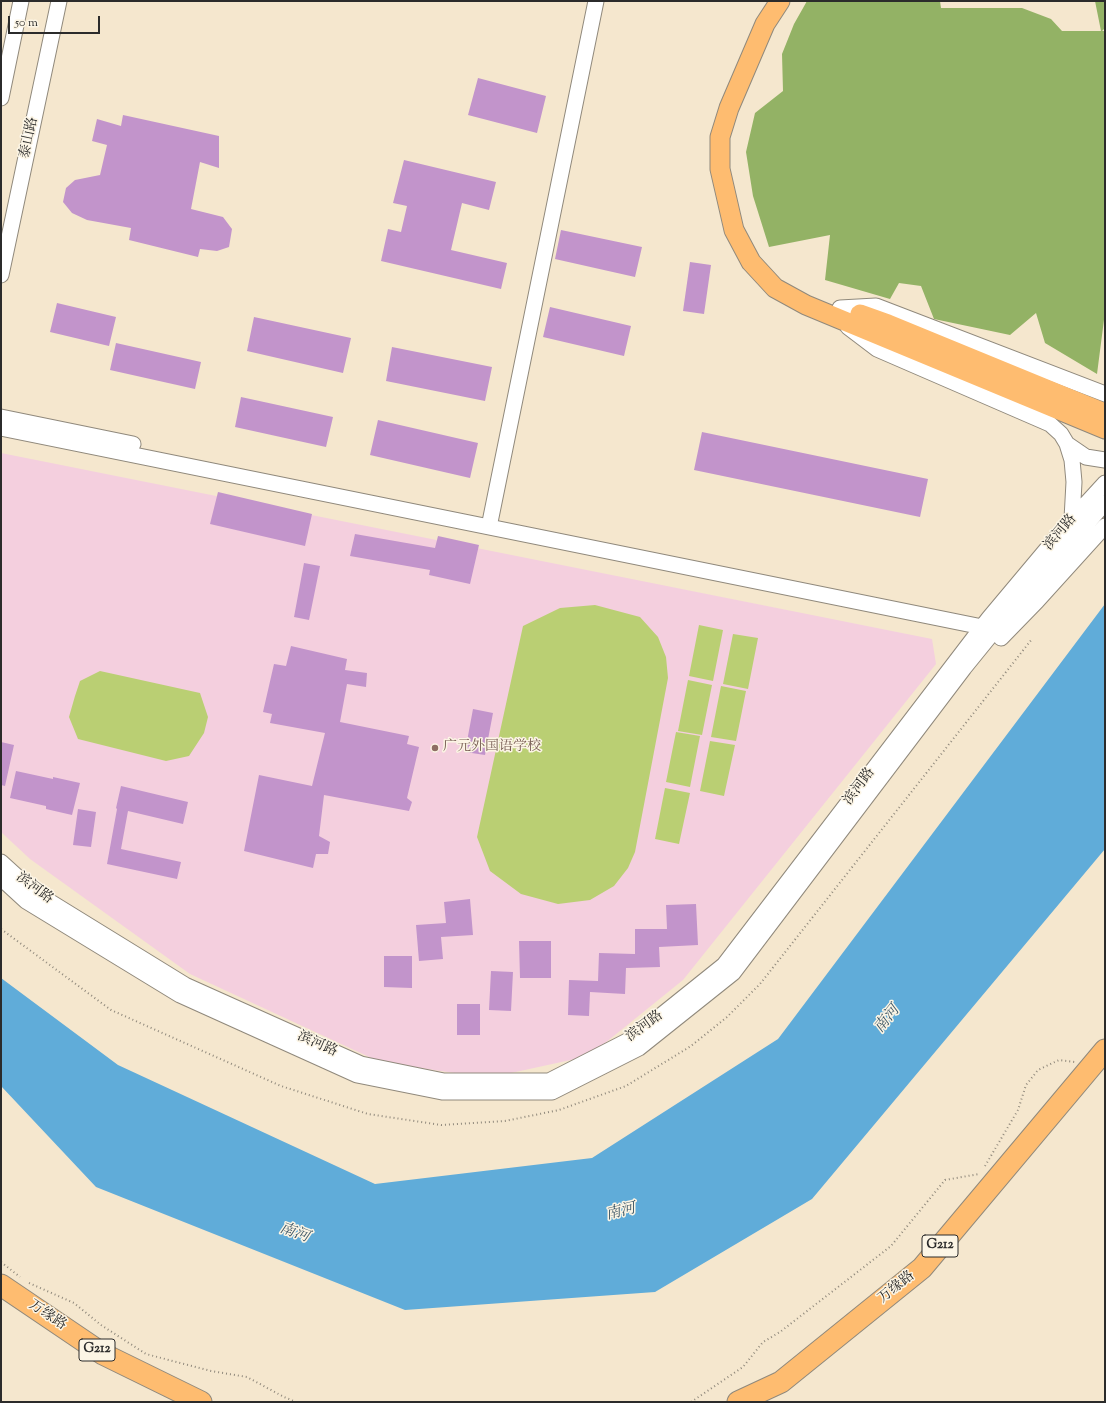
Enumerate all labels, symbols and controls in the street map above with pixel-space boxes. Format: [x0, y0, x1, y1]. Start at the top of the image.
scale bar [10, 8, 102, 34]
text: 50 m [15, 14, 38, 32]
street label: 泰山路 [17, 116, 43, 160]
street label: 滨河路 [1041, 512, 1081, 554]
place label: 广元外国语学校 [443, 740, 541, 756]
marker: 广元外国语学校 [430, 743, 440, 753]
street label: 滨河路 [841, 765, 879, 809]
street label: 滨河路 [12, 870, 56, 908]
water label: 南河 [872, 1003, 904, 1037]
street label: 滨河路 [623, 1008, 667, 1046]
street label: 滨河路 [294, 1029, 340, 1061]
water label: 南河 [604, 1201, 638, 1225]
water label: 南河 [277, 1220, 311, 1248]
road number: G212 [922, 1235, 958, 1257]
street label: 万缘路 [875, 1268, 919, 1308]
street label: 万缘路 [25, 1297, 69, 1335]
road number: G212 [79, 1339, 115, 1361]

